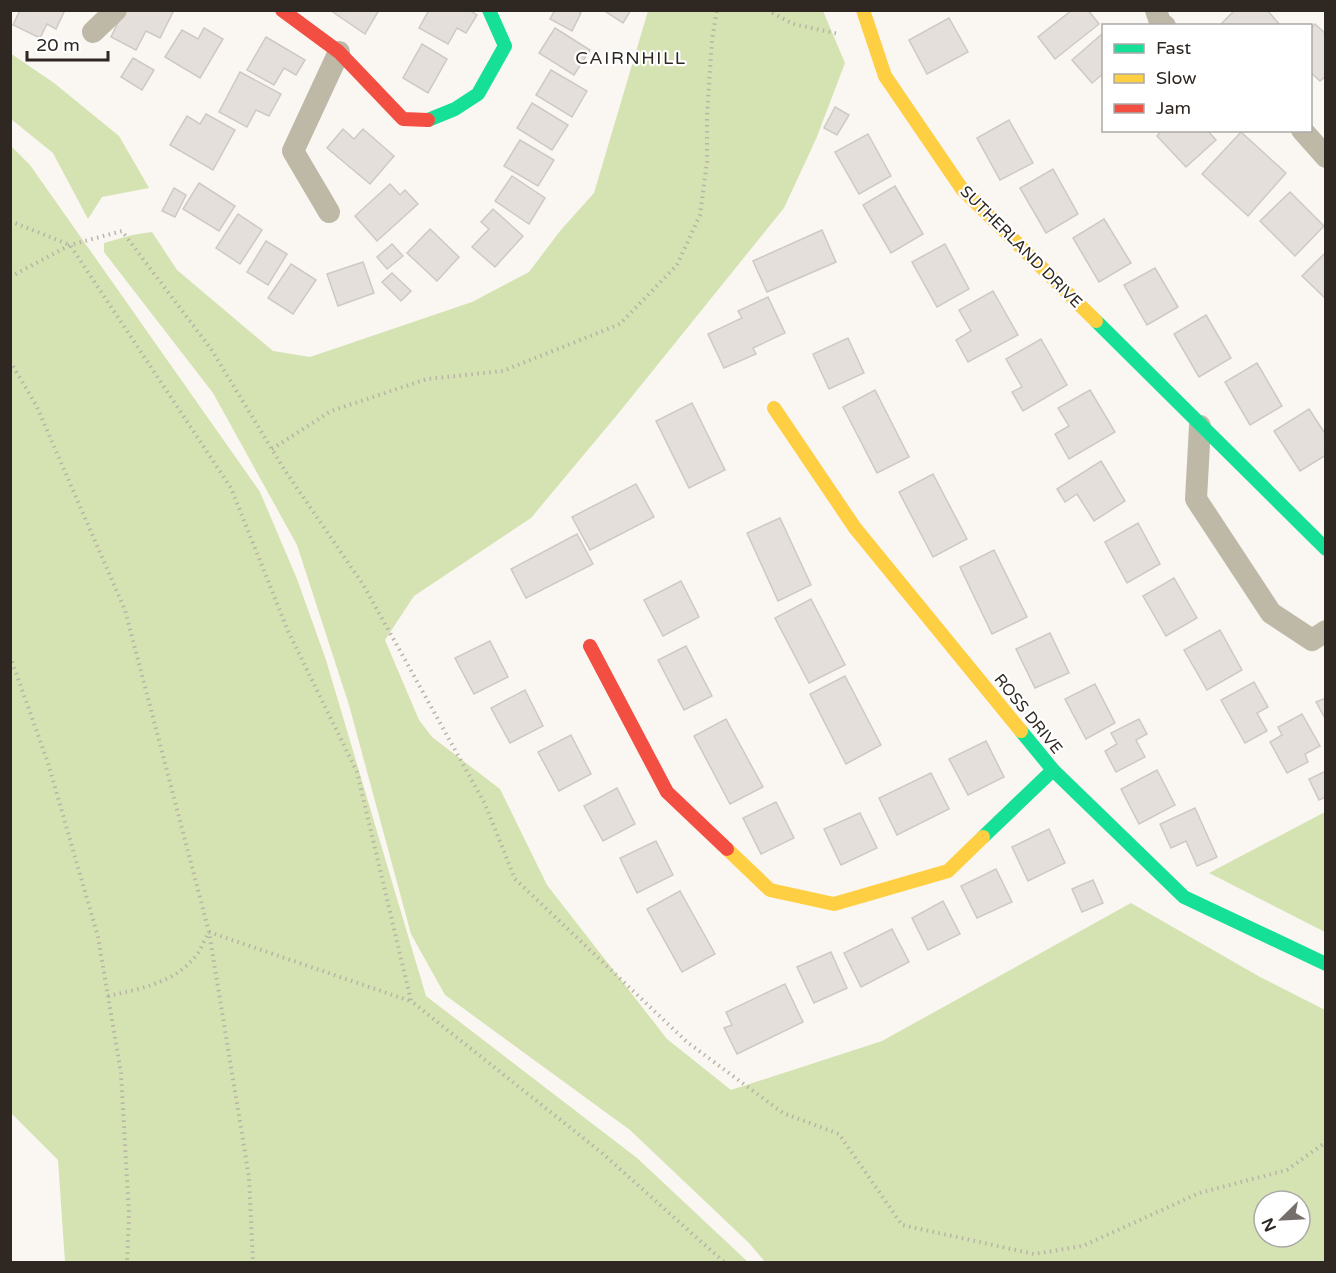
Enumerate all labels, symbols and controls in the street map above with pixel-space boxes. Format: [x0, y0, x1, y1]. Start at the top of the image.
scale bar [27, 24, 108, 62]
legend [1102, 24, 1312, 132]
text: 20 m [36, 34, 80, 56]
text: Fast [1156, 37, 1191, 59]
district label: CAIRNHILL [575, 47, 687, 69]
text: Slow [1156, 67, 1197, 89]
text: Jam [1156, 97, 1191, 119]
street label: SUTHERLAND DRIVE [956, 182, 1086, 312]
street label: ROSS DRIVE [990, 670, 1066, 758]
north arrow [1252, 1189, 1312, 1249]
text: N [1257, 1215, 1281, 1235]

